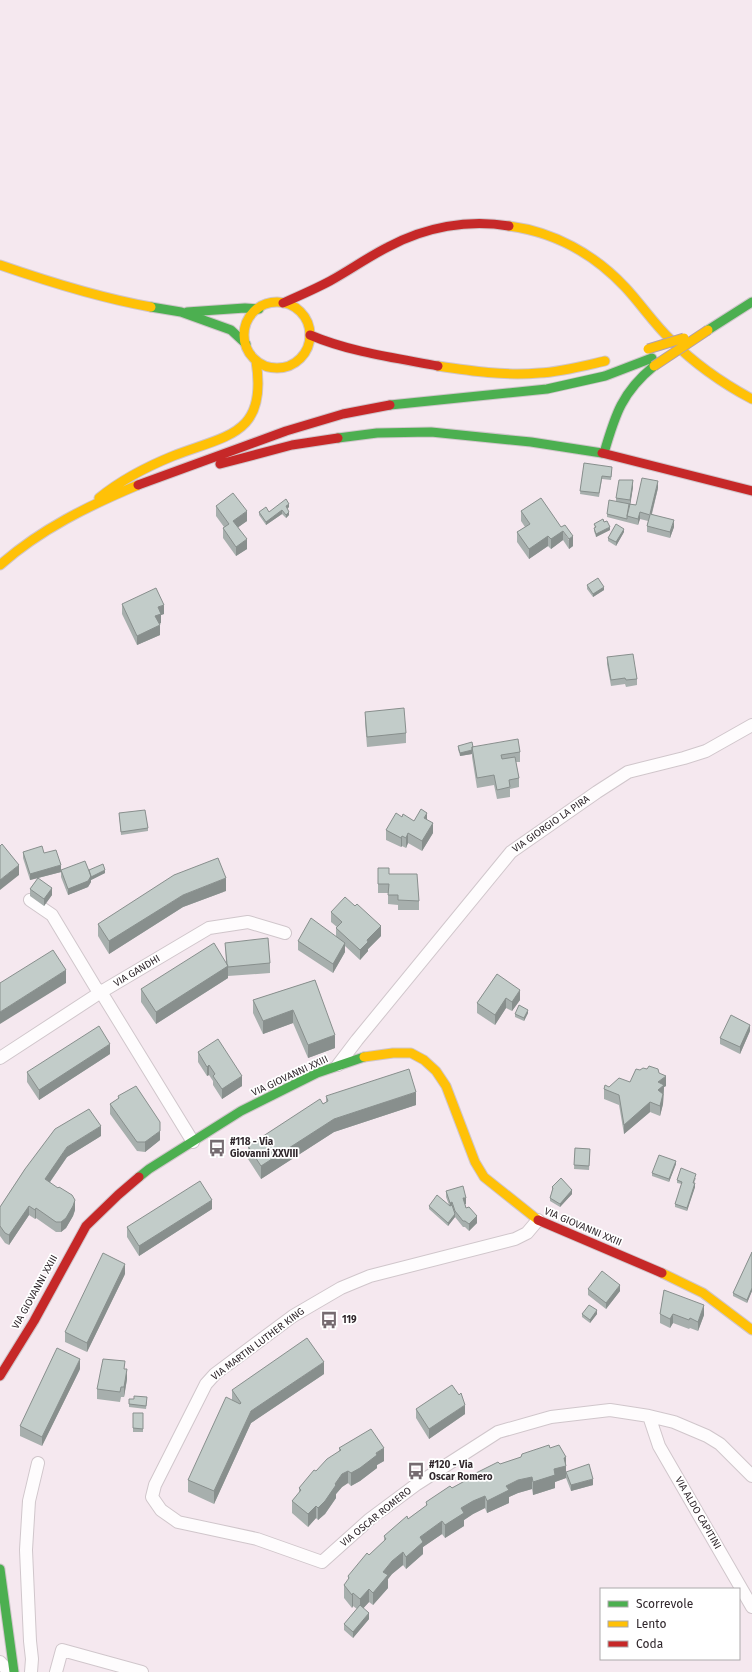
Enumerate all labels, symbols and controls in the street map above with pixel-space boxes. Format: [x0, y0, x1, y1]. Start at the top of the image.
street label: VIA GIORGIO LA PIRA [510, 793, 592, 855]
street label: VIA GANDHI [112, 952, 162, 990]
street label: VIA GIOVANNI XXIII [250, 1053, 330, 1099]
place label: #118 - Via Giovanni XXVIII [230, 1136, 298, 1160]
bus stop icon: #118 - Via Giovanni XXVIII [207, 1138, 227, 1158]
street label: VIA GIOVANNI XXIII [542, 1205, 624, 1249]
street label: VIA GIOVANNI XXIII [10, 1253, 60, 1331]
street label: VIA MARTIN LUTHER KING [209, 1305, 307, 1383]
bus stop icon: 119 [319, 1310, 339, 1330]
place label: 119 [342, 1314, 357, 1326]
place label: #120 - Via Oscar Romero [429, 1459, 493, 1483]
bus stop icon: #120 - Via Oscar Romero [406, 1461, 426, 1481]
street label: VIA ALDO CAPITINI [672, 1475, 724, 1551]
street label: VIA OSCAR ROMERO [338, 1485, 414, 1549]
legend [600, 1588, 740, 1660]
text: Scorrevole [636, 1597, 693, 1611]
text: Lento [636, 1617, 666, 1631]
text: Coda [636, 1637, 663, 1651]

